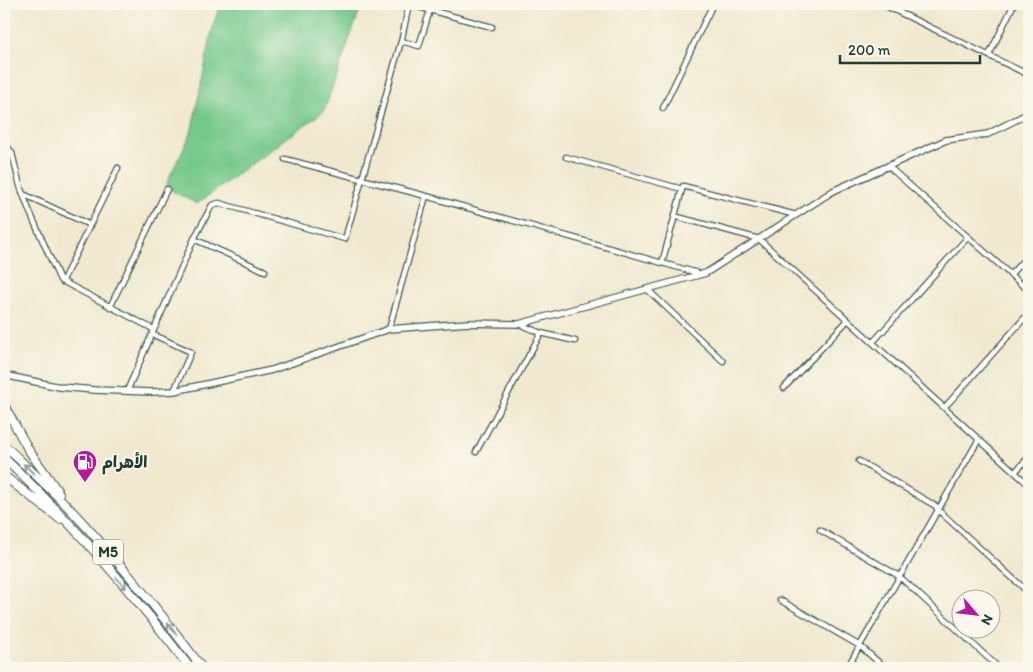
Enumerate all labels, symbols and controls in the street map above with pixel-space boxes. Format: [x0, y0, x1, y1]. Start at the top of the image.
scale bar [840, 32, 980, 64]
text: 200 m [848, 41, 891, 59]
fuel station icon: الأهرام [72, 449, 98, 483]
place label: الأهرام [102, 451, 147, 475]
one-way arrow [23, 463, 35, 475]
road number: M5 [93, 540, 123, 564]
one-way arrow [116, 576, 127, 589]
north arrow [950, 590, 1000, 640]
text: N [977, 612, 997, 628]
one-way arrow [167, 623, 178, 636]

